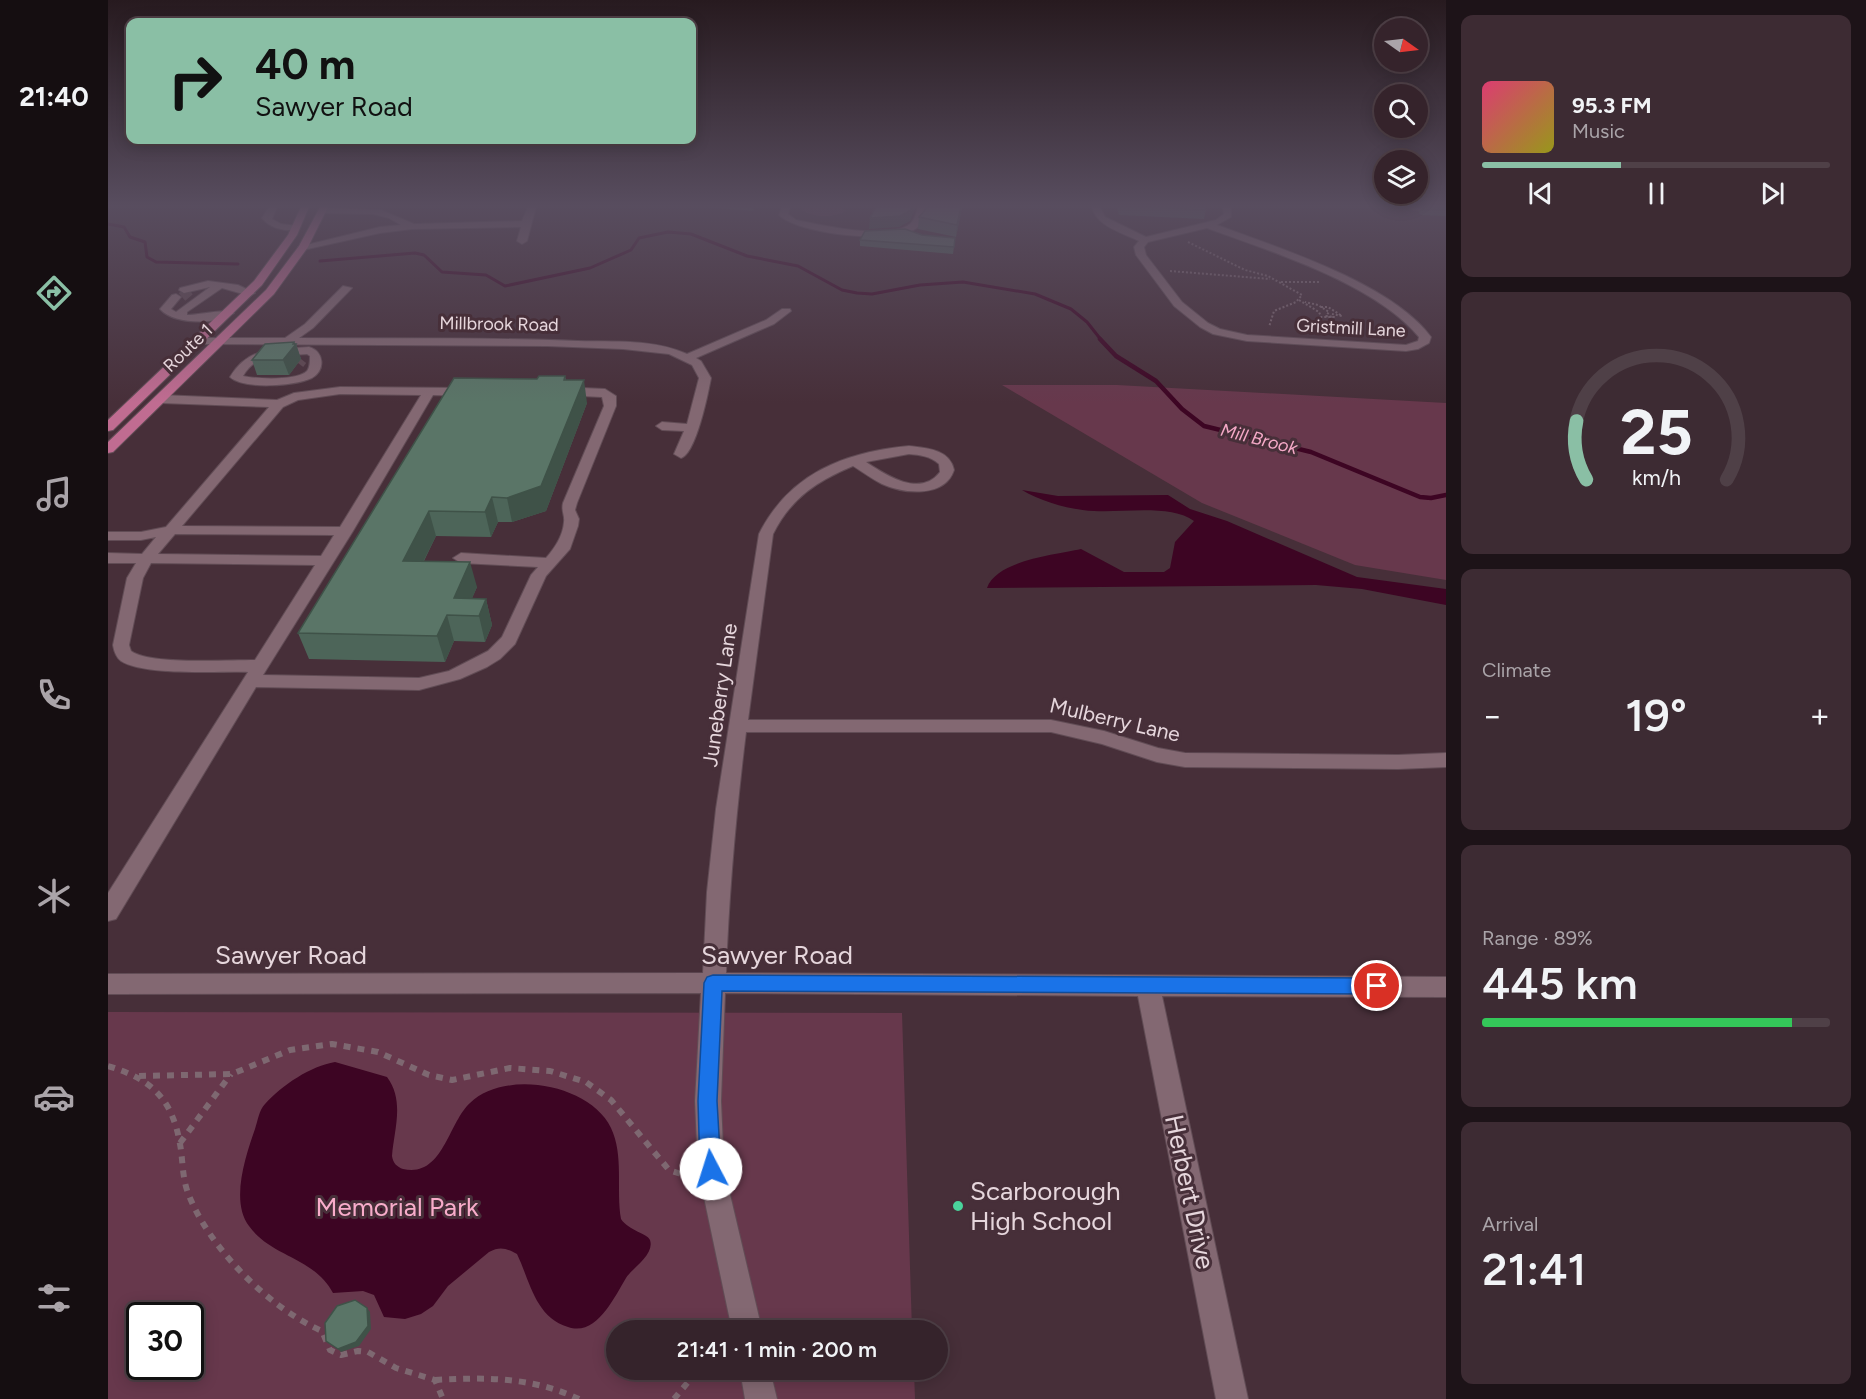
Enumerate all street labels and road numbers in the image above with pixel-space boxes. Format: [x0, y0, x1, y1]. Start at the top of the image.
street label: Millbrook Road [439, 312, 559, 336]
street label: Gristmill Lane [1296, 314, 1406, 342]
street label: Route 1 [159, 319, 217, 377]
street label: Juneberry Lane [697, 622, 742, 768]
street label: Mulberry Lane [1047, 692, 1183, 747]
street label: Sawyer Road [215, 939, 367, 971]
street label: Sawyer Road [701, 939, 853, 971]
street label: Herbert Drive [1158, 1112, 1222, 1272]

